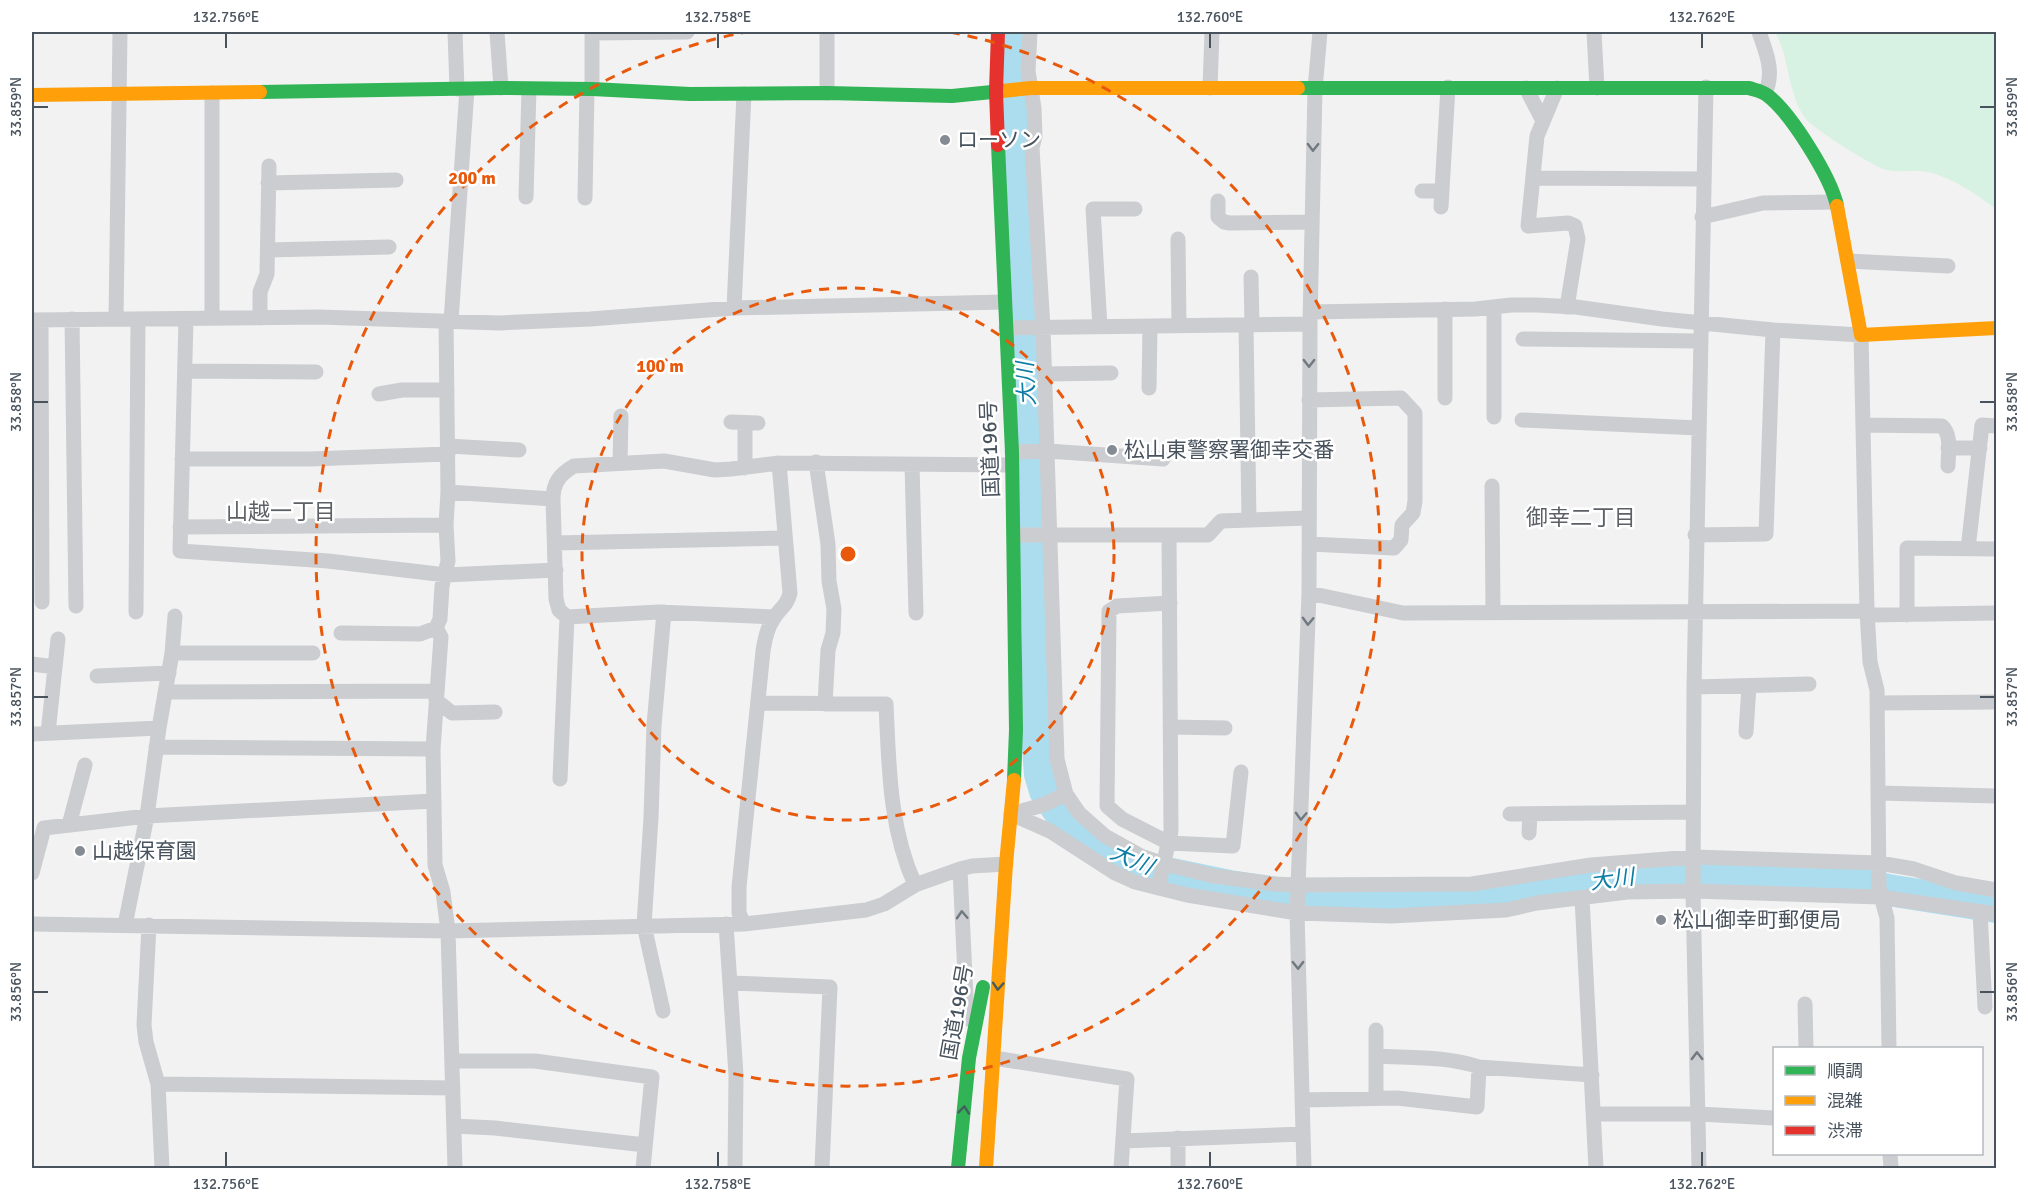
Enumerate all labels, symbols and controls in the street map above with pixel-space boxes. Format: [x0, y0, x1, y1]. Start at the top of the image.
text: 132.756°E [193, 8, 259, 26]
text: 132.758°E [685, 8, 751, 26]
text: 132.760°E [1177, 8, 1243, 26]
text: 132.762°E [1669, 8, 1735, 26]
text: 33.859°N [7, 77, 25, 137]
text: 33.859°N [2003, 77, 2021, 137]
place label: ローソン [957, 127, 1041, 153]
marker: ローソン [938, 133, 952, 147]
one-way arrow [1307, 143, 1320, 152]
text: 200 m [448, 167, 496, 189]
text: 100 m [636, 355, 684, 377]
one-way arrow [1303, 358, 1315, 367]
water label: 大川 [1011, 359, 1041, 407]
text: 33.858°N [7, 372, 25, 432]
text: 33.858°N [2003, 372, 2021, 432]
street label: 国道196号 [975, 400, 1005, 498]
place label: 松山東警察署御幸交番 [1124, 437, 1334, 463]
marker: 松山東警察署御幸交番 [1105, 443, 1119, 457]
district label: 山越一丁目 [226, 498, 336, 525]
district label: 御幸二丁目 [1526, 504, 1636, 531]
centre of rings [838, 544, 858, 564]
one-way arrow [1301, 616, 1314, 625]
text: 33.857°N [7, 667, 25, 727]
text: 33.857°N [2003, 667, 2021, 727]
one-way arrow [1294, 811, 1307, 820]
place label: 山越保育園 [92, 838, 197, 864]
water label: 大川 [1106, 838, 1159, 881]
marker: 山越保育園 [73, 844, 87, 858]
water label: 大川 [1589, 863, 1637, 895]
place label: 松山御幸町郵便局 [1673, 907, 1841, 933]
one-way arrow [956, 911, 969, 920]
marker: 松山御幸町郵便局 [1654, 913, 1668, 927]
one-way arrow [1292, 961, 1304, 970]
text: 33.856°N [7, 962, 25, 1022]
street label: 国道196号 [936, 962, 978, 1062]
text: 33.856°N [2003, 962, 2021, 1022]
one-way arrow [992, 981, 1005, 990]
legend [1773, 1047, 1983, 1155]
one-way arrow [1690, 1051, 1703, 1060]
text: 順調 [1827, 1060, 1863, 1082]
text: 混雑 [1827, 1090, 1863, 1112]
one-way arrow [957, 1106, 970, 1115]
text: 渋滞 [1827, 1120, 1863, 1142]
text: 132.756°E [193, 1175, 259, 1193]
text: 132.758°E [685, 1175, 751, 1193]
text: 132.760°E [1177, 1175, 1243, 1193]
text: 132.762°E [1669, 1175, 1735, 1193]

